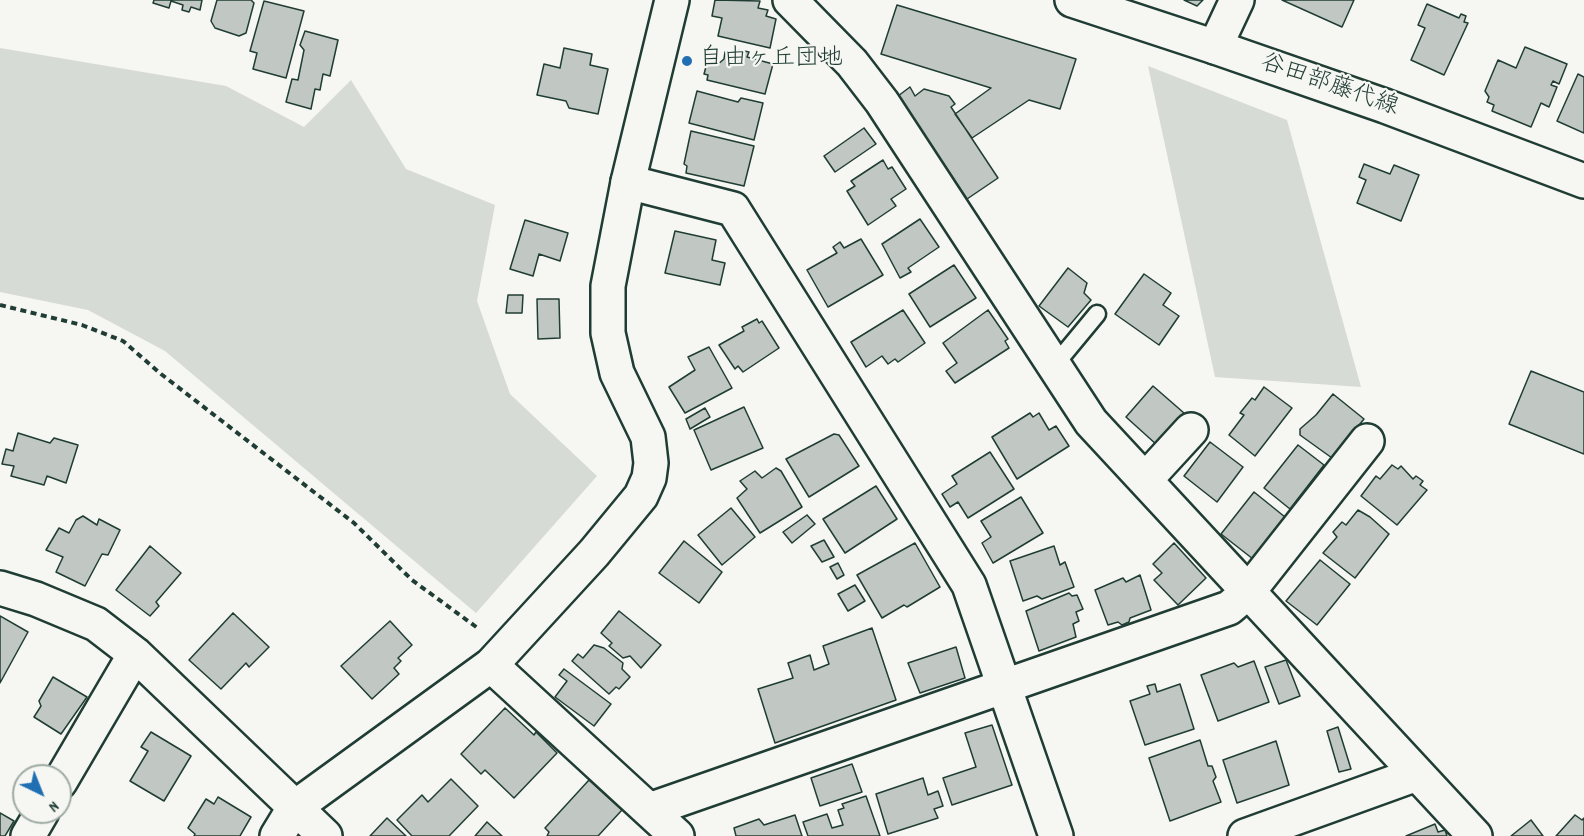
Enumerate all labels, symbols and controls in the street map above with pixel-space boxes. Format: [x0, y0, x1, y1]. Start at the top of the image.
place label: 自由ヶ丘団地 [699, 47, 843, 75]
street label: 谷田部藤代線 [1256, 50, 1402, 124]
marker: 自由ヶ丘団地 [680, 54, 694, 68]
north arrow [12, 764, 72, 824]
text: N [43, 795, 64, 817]

